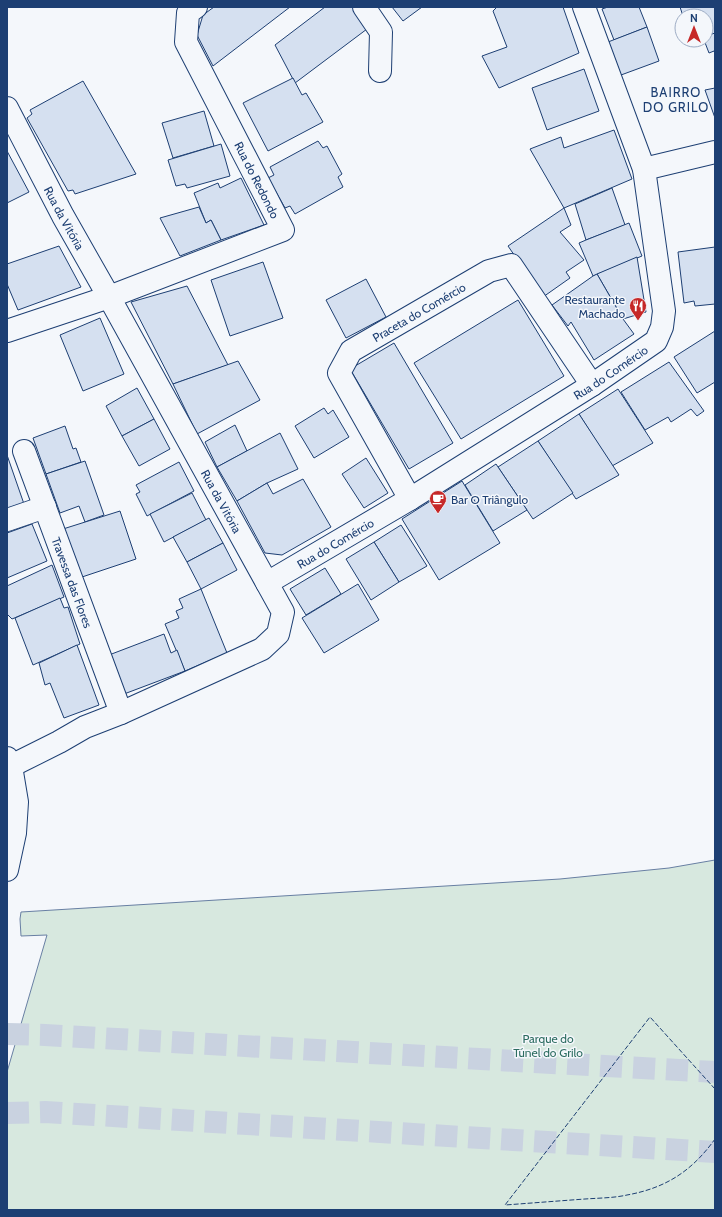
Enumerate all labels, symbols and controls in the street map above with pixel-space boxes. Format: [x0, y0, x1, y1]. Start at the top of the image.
north arrow [674, 8, 714, 48]
text: N [690, 11, 698, 25]
district label: BAIRRO DO GRILO [643, 84, 709, 115]
street label: Rua do Redondo [231, 139, 283, 221]
street label: Rua da Vitória [41, 184, 88, 252]
street label: Praceta do Comércio [370, 279, 468, 345]
place label: Restaurante Machado [565, 292, 625, 321]
restaurant icon: Restaurante Machado [628, 296, 648, 321]
street label: Rua do Comércio [570, 341, 651, 402]
street label: Rua da Vitória [198, 467, 245, 536]
cafe icon: Bar O Triângulo [428, 489, 448, 514]
place label: Bar O Triângulo [451, 492, 529, 507]
street label: Rua do Comércio [294, 514, 377, 571]
street label: Travessa das Flores [49, 535, 96, 630]
park label: Parque do Túnel do Grilo [513, 1031, 583, 1060]

